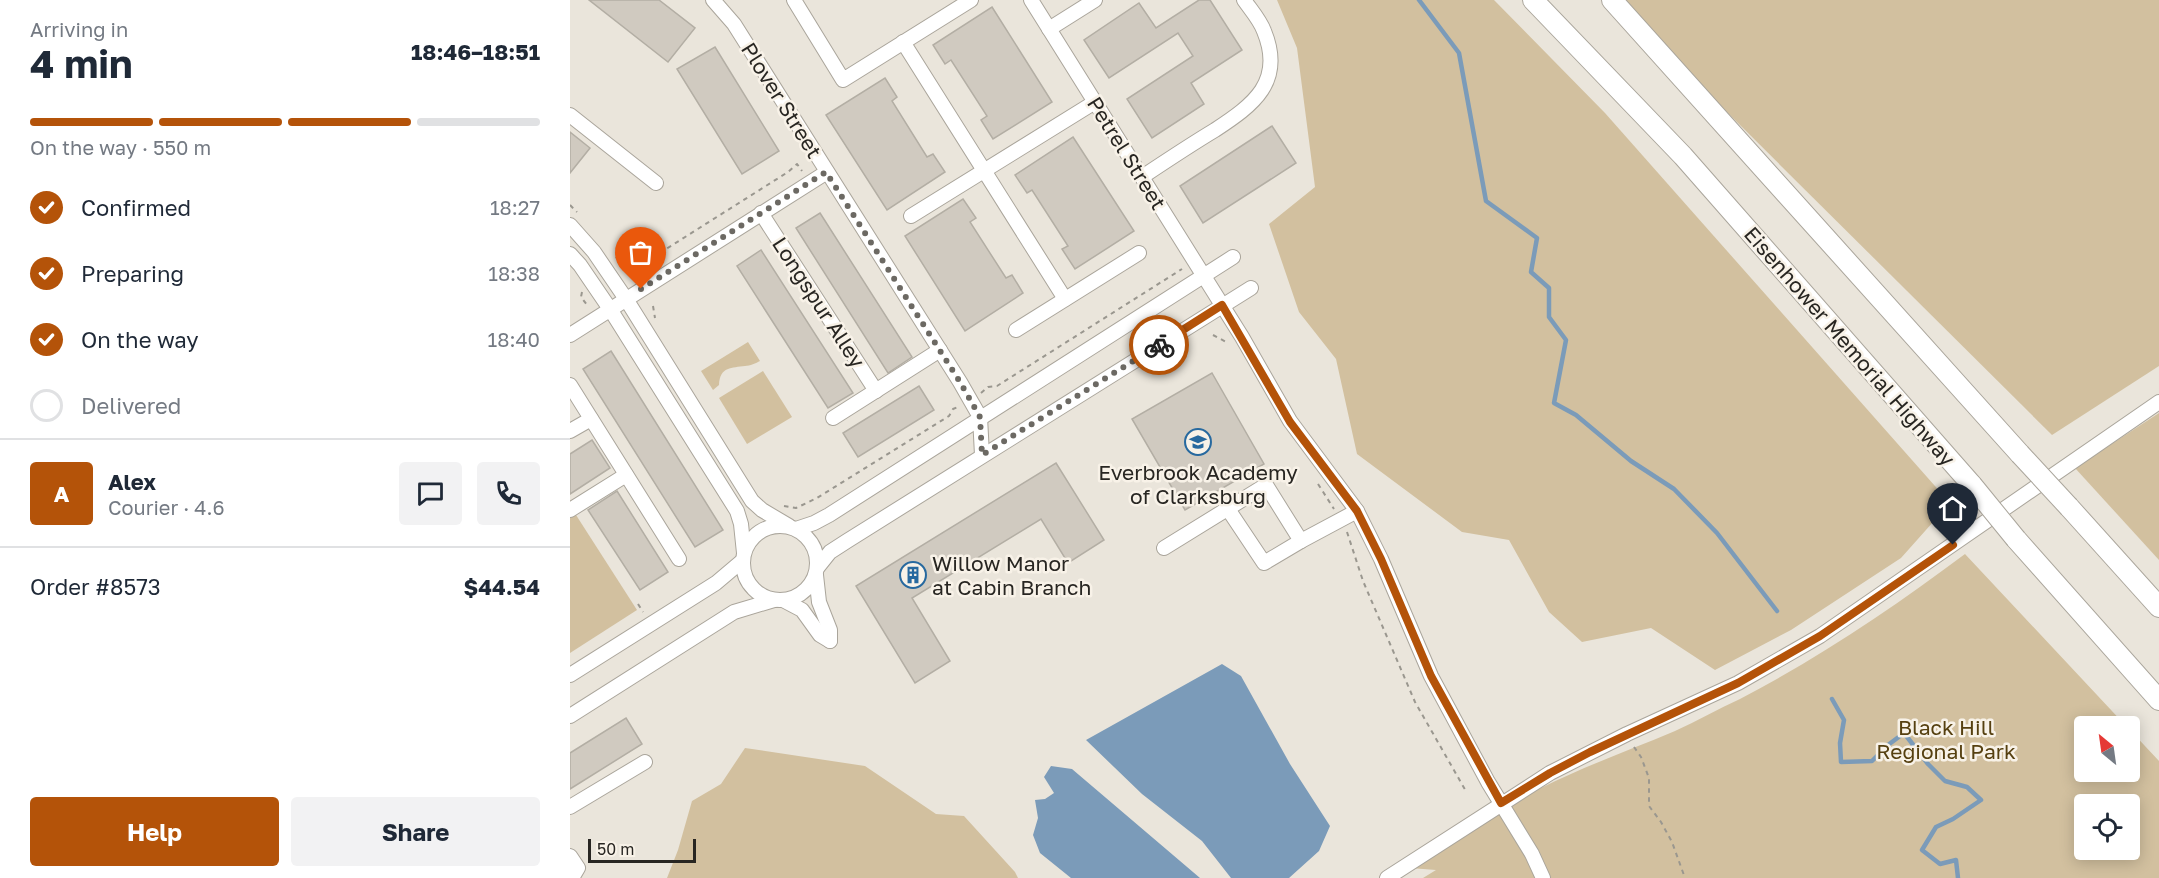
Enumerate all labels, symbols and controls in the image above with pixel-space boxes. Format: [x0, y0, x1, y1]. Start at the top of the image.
text: Arriving in [30, 17, 128, 41]
street label: Plover Street [736, 37, 828, 163]
text: 18:46–18:51 [411, 38, 540, 65]
text: 4 min [30, 40, 133, 87]
street label: Petrel Street [1082, 92, 1172, 214]
text: On the way · 550 m [30, 135, 211, 159]
icon: check [30, 191, 63, 224]
text: Confirmed [81, 194, 191, 221]
text: 18:27 [490, 195, 540, 219]
street label: Eisenhower Memorial Highway [1739, 221, 1961, 471]
pin [615, 227, 666, 289]
street label: Longspur Alley [767, 232, 871, 373]
icon: bag [624, 236, 657, 269]
icon: check [30, 257, 63, 290]
text: Preparing [81, 260, 184, 287]
text: 18:38 [488, 261, 540, 285]
courier [1129, 315, 1189, 375]
icon: check [30, 323, 63, 356]
text: On the way [81, 326, 199, 353]
text: 18:40 [488, 327, 540, 351]
icon: bike [1143, 329, 1176, 362]
text: Delivered [81, 392, 181, 419]
school or university icon: Everbrook Academy of Clarksburg [1183, 427, 1213, 457]
place label: Everbrook Academy of Clarksburg [1098, 459, 1298, 509]
button: chat [399, 462, 462, 525]
button: phone [477, 462, 540, 525]
text: Alex [108, 468, 156, 495]
text: A [54, 480, 69, 507]
pin [1927, 483, 1978, 545]
icon: home [1936, 492, 1969, 525]
text: Courier · 4.6 [108, 495, 225, 519]
place label: Willow Manor at Cabin Branch [932, 550, 1091, 600]
building icon: Willow Manor at Cabin Branch [898, 560, 928, 590]
text: Order #8573 [30, 573, 161, 600]
text: $44.54 [464, 573, 540, 600]
park label: Black Hill Regional Park [1876, 714, 2016, 764]
north arrow [2074, 716, 2140, 782]
map controls [2074, 716, 2140, 860]
button: locate [2074, 794, 2140, 860]
button: Help [30, 797, 279, 866]
button: Share [291, 797, 540, 866]
scale bar [588, 836, 696, 864]
text: 50 m [597, 839, 634, 859]

